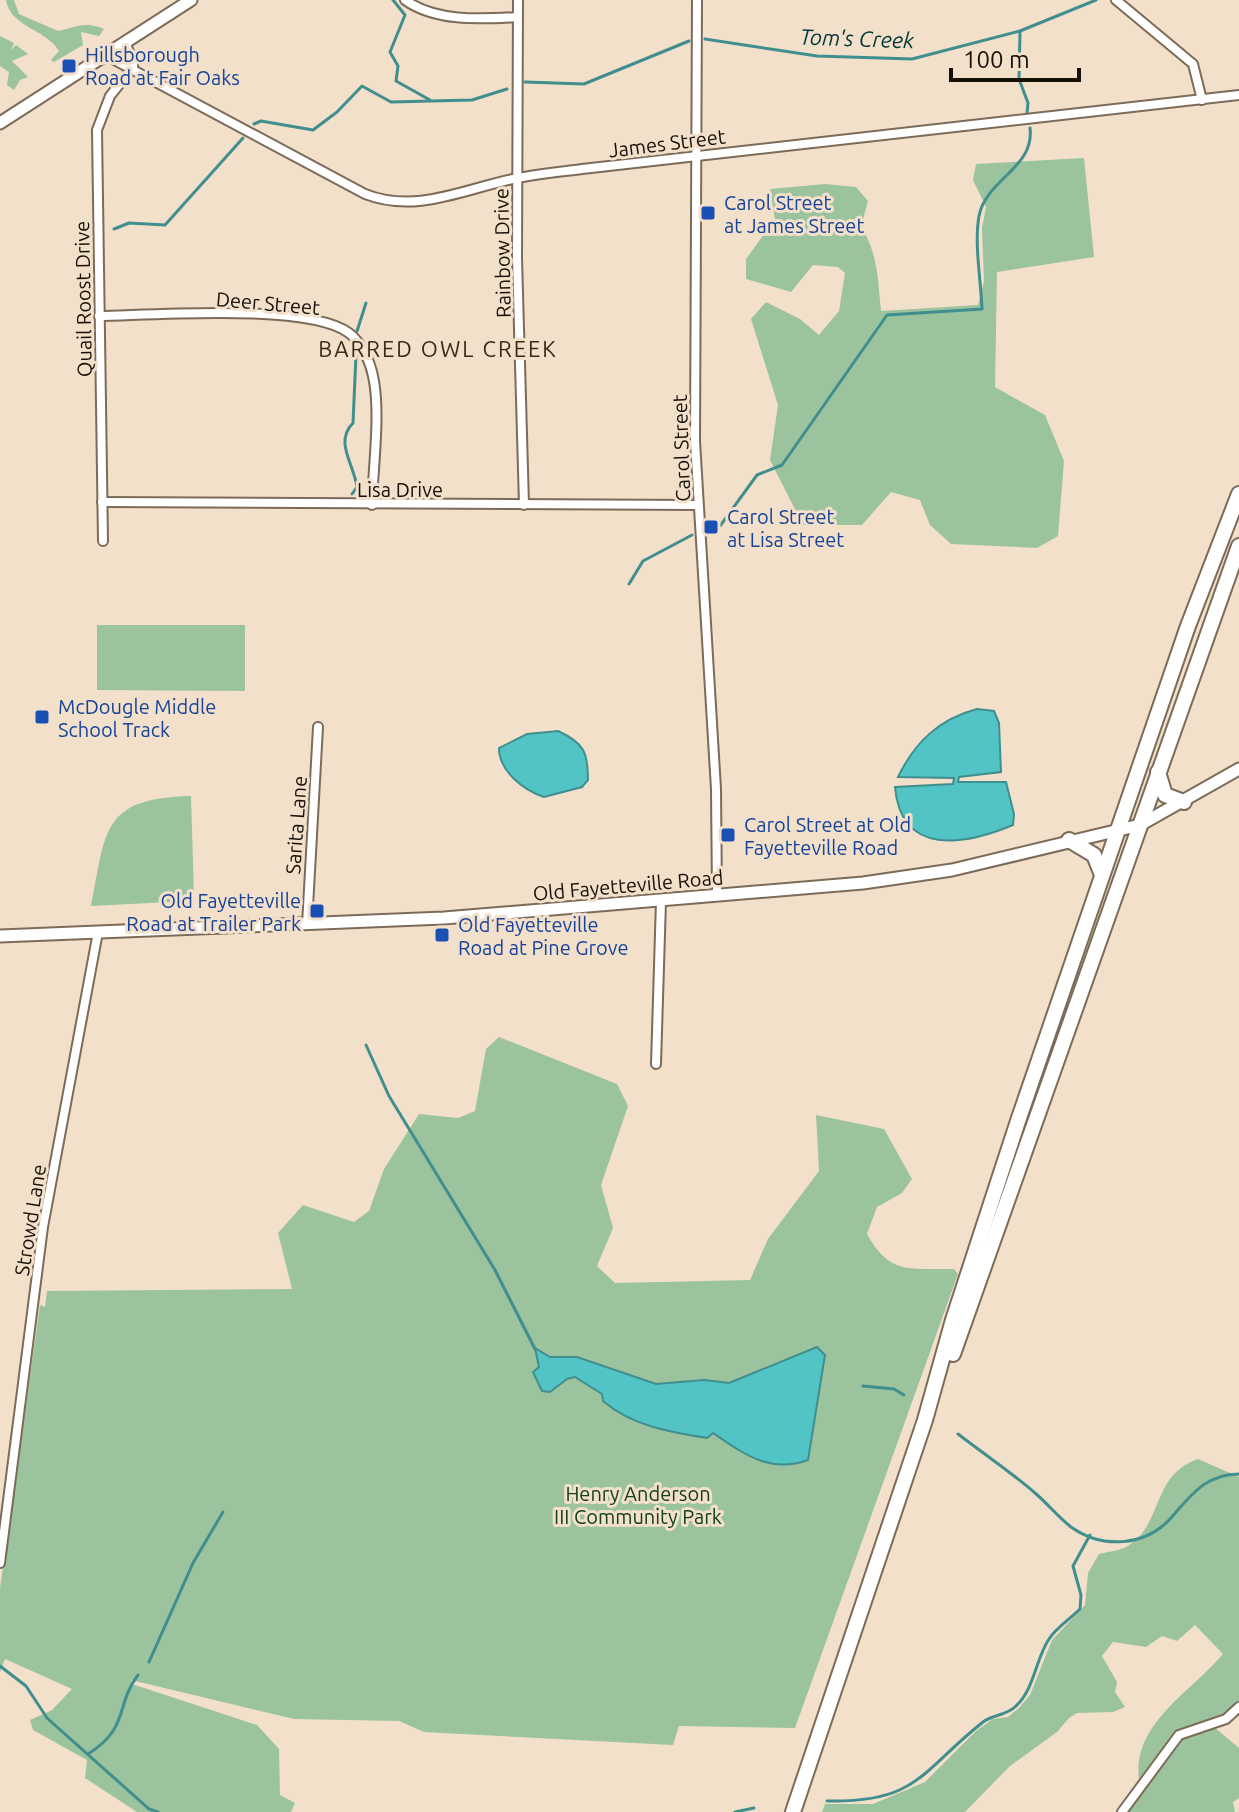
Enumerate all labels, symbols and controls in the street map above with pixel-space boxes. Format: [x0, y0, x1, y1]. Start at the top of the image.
water label: Tom's Creek [799, 24, 915, 53]
scale bar [951, 32, 1079, 82]
place label: Hillsborough Road at Fair Oaks [85, 43, 240, 89]
text: 100 m [963, 46, 1030, 73]
marker: Hillsborough Road at Fair Oaks [60, 57, 78, 75]
street label: James Street [607, 124, 727, 162]
street label: Rainbow Drive [489, 188, 515, 318]
place label: Carol Street at James Street [724, 191, 864, 237]
marker: Carol Street at James Street [699, 204, 717, 222]
street label: Quail Roost Drive [70, 221, 96, 377]
street label: Deer Street [215, 287, 321, 319]
district label: BARRED OWL CREEK [318, 336, 558, 361]
street label: Carol Street [668, 394, 694, 502]
street label: Lisa Drive [357, 478, 443, 501]
place label: Carol Street at Lisa Street [727, 505, 844, 551]
marker: Carol Street at Lisa Street [702, 518, 720, 536]
place label: McDougle Middle School Track [58, 695, 216, 741]
marker: McDougle Middle School Track [33, 708, 51, 726]
street label: Sarita Lane [281, 775, 311, 875]
place label: Carol Street at Old Fayetteville Road [744, 813, 911, 859]
marker: Carol Street at Old Fayetteville Road [719, 826, 737, 844]
street label: Old Fayetteville Road [532, 865, 724, 905]
place label: Old Fayetteville Road at Trailer Park [126, 889, 301, 935]
marker: Old Fayetteville Road at Trailer Park [308, 902, 326, 920]
place label: Old Fayetteville Road at Pine Grove [458, 913, 629, 959]
marker: Old Fayetteville Road at Pine Grove [433, 926, 451, 944]
street label: Strowd Lane [10, 1163, 50, 1277]
park label: Henry Anderson III Community Park [554, 1482, 722, 1528]

